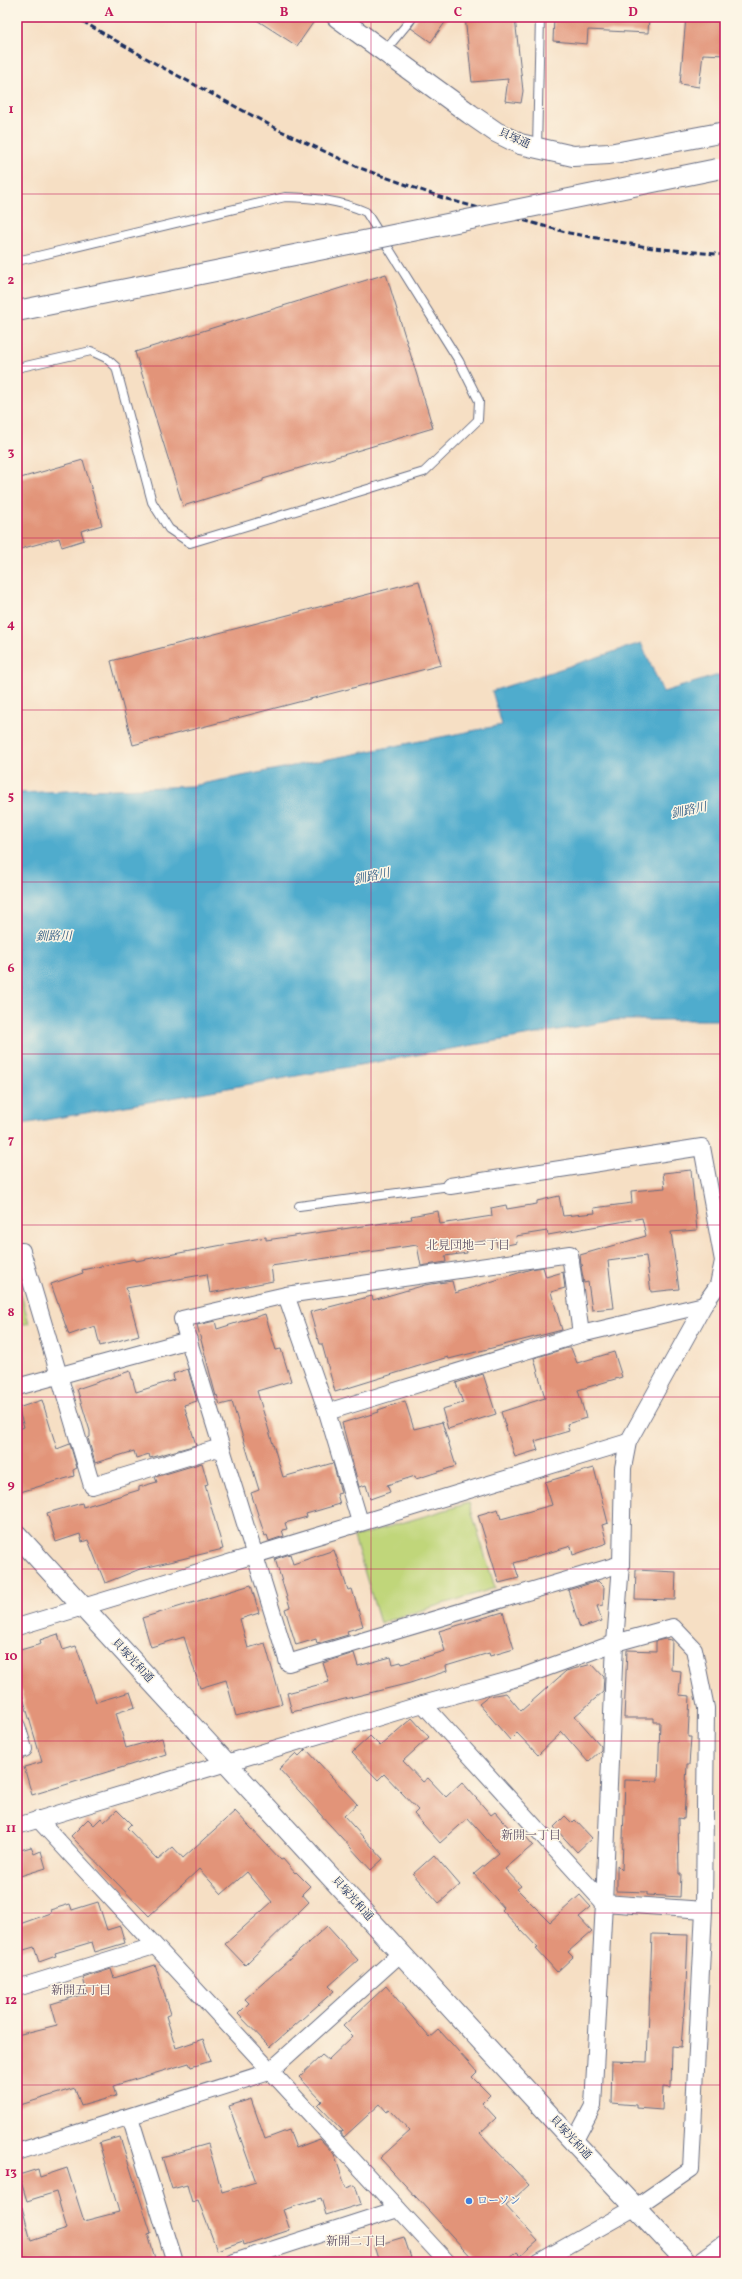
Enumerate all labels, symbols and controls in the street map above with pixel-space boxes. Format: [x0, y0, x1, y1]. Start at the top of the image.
text: A [104, 4, 114, 22]
text: B [280, 4, 289, 22]
text: C [454, 4, 462, 22]
text: D [628, 4, 638, 22]
text: 1 [8, 101, 14, 119]
street label: 貝塚通 [496, 125, 532, 153]
text: 2 [8, 272, 15, 290]
text: 3 [8, 444, 15, 462]
text: 4 [7, 616, 15, 634]
text: 5 [8, 788, 14, 806]
water label: 釧路川 [670, 799, 710, 823]
water label: 釧路川 [353, 865, 393, 889]
water label: 釧路川 [36, 929, 74, 945]
text: 6 [7, 960, 15, 978]
text: 7 [8, 1132, 14, 1150]
district label: 北見団地一丁目 [426, 1238, 510, 1254]
text: 8 [7, 1304, 15, 1322]
text: 9 [7, 1476, 15, 1494]
street label: 貝塚光和通 [108, 1636, 156, 1686]
text: 10 [4, 1648, 18, 1666]
text: 11 [6, 1820, 16, 1838]
district label: 新開一丁目 [501, 1828, 561, 1844]
street label: 貝塚光和通 [328, 1874, 376, 1924]
district label: 新開五丁目 [51, 1983, 111, 1999]
text: 12 [5, 1992, 17, 2010]
street label: 貝塚光和通 [546, 2113, 594, 2163]
text: 13 [5, 2164, 17, 2182]
place label: ローソン [477, 2194, 521, 2209]
marker: ローソン [464, 2196, 474, 2206]
district label: 新開二丁目 [326, 2234, 386, 2250]

